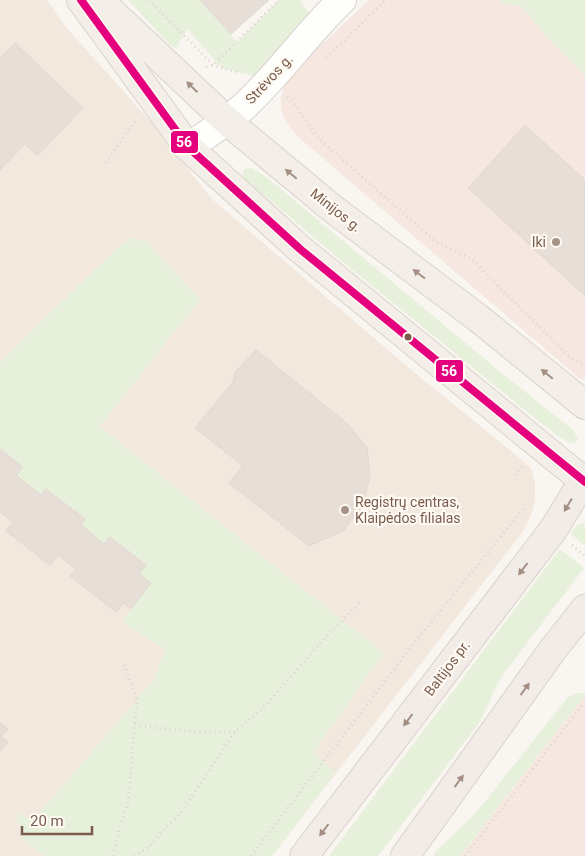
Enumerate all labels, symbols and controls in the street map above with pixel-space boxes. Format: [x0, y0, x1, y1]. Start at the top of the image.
street label: Strėvos g. [242, 51, 296, 107]
one-way arrow [186, 81, 198, 93]
line badge: 56 [170, 130, 199, 154]
text: 56 [176, 134, 192, 150]
one-way arrow [285, 169, 298, 180]
street label: Minijos g. [307, 185, 365, 235]
place label: Iki [532, 234, 546, 250]
marker: Iki [550, 236, 562, 248]
one-way arrow [413, 269, 426, 280]
unlabelled marker [403, 332, 413, 342]
line badge: 56 [435, 359, 464, 383]
text: 56 [441, 363, 457, 379]
one-way arrow [541, 369, 554, 380]
place label: Registrų centras, Klaipėdos filialas [355, 494, 461, 526]
one-way arrow [564, 499, 573, 512]
marker: Registrų centras, Klaipėdos filialas [339, 504, 351, 516]
one-way arrow [518, 562, 529, 575]
street label: Baltijos pr. [421, 637, 473, 699]
one-way arrow [520, 682, 530, 696]
one-way arrow [402, 713, 413, 726]
one-way arrow [454, 774, 464, 788]
scale bar [22, 804, 92, 836]
text: 20 m [30, 812, 64, 830]
one-way arrow [319, 823, 329, 837]

